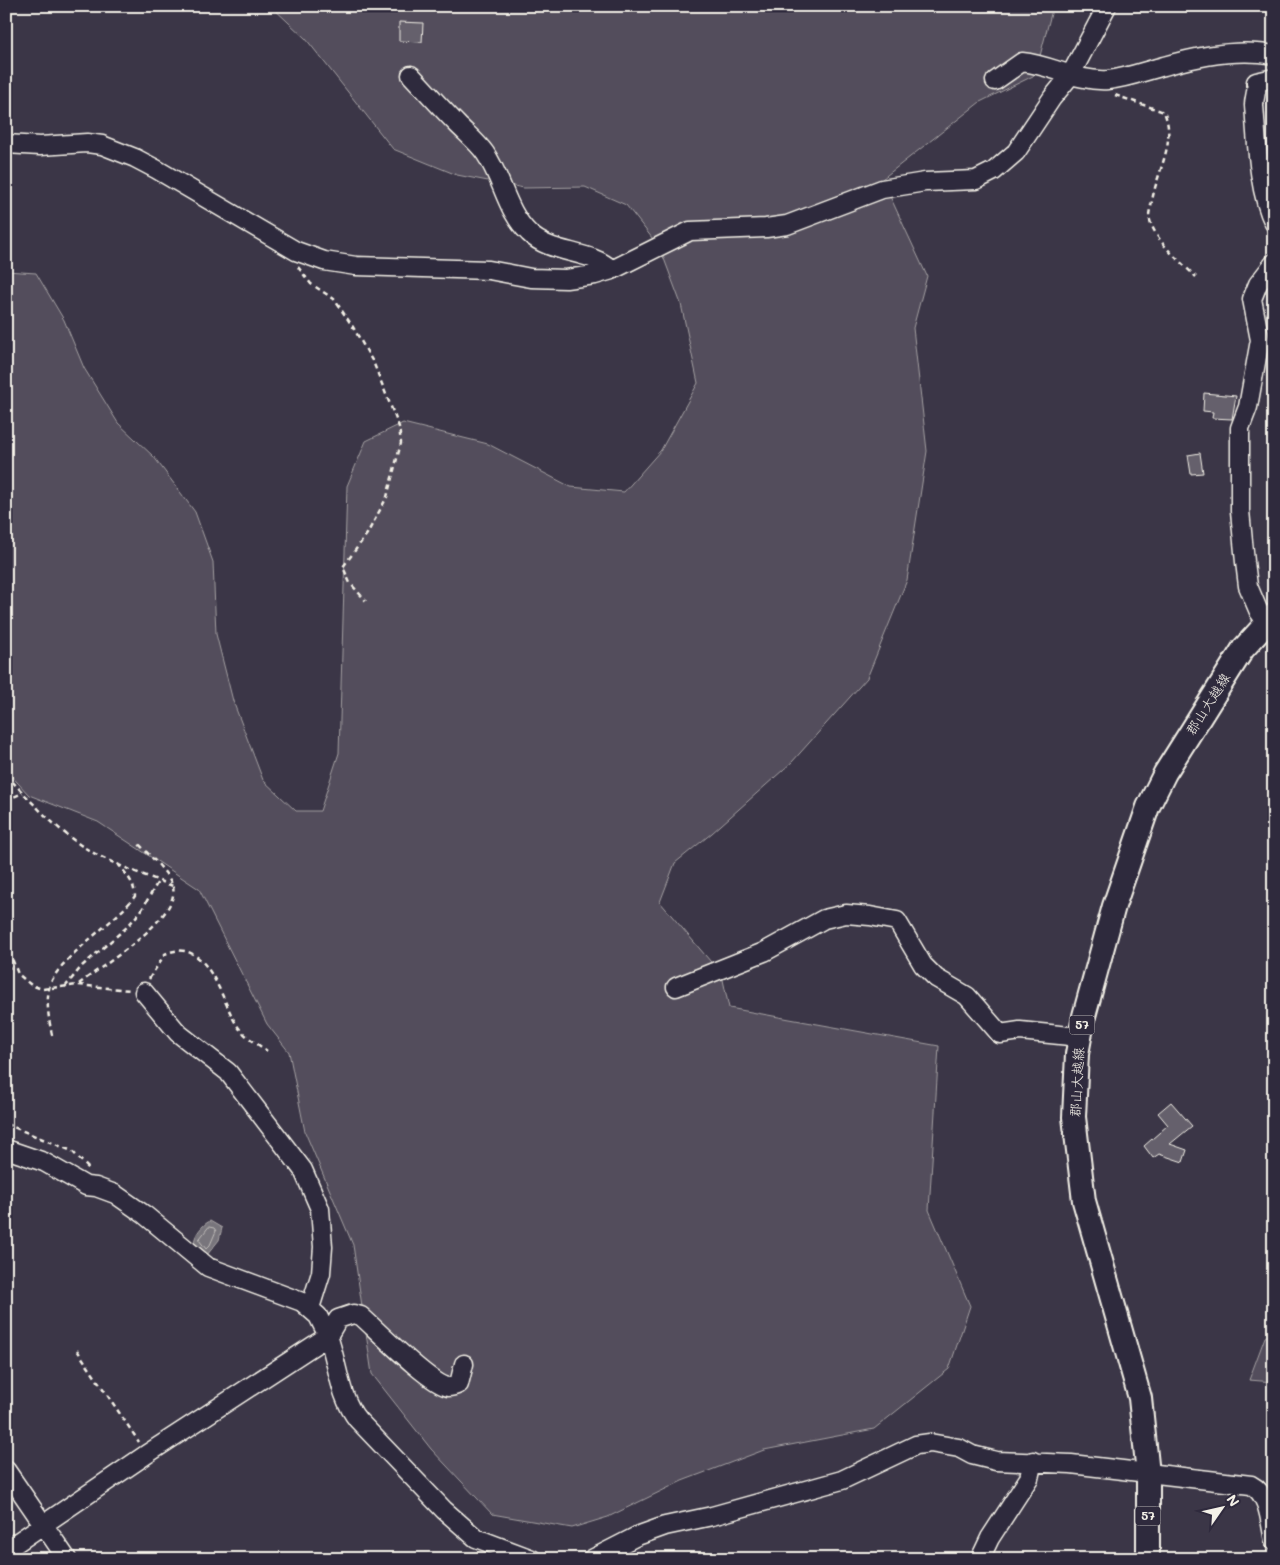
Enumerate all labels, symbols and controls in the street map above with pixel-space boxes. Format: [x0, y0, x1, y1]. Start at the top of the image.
street label: 郡山大越線 [1181, 669, 1234, 738]
road number: 57 [1070, 1016, 1094, 1034]
street label: 郡山大越線 [1065, 1047, 1088, 1117]
north arrow [1198, 1482, 1248, 1532]
text: N [1222, 1491, 1244, 1510]
road number: 57 [1136, 1506, 1160, 1525]

